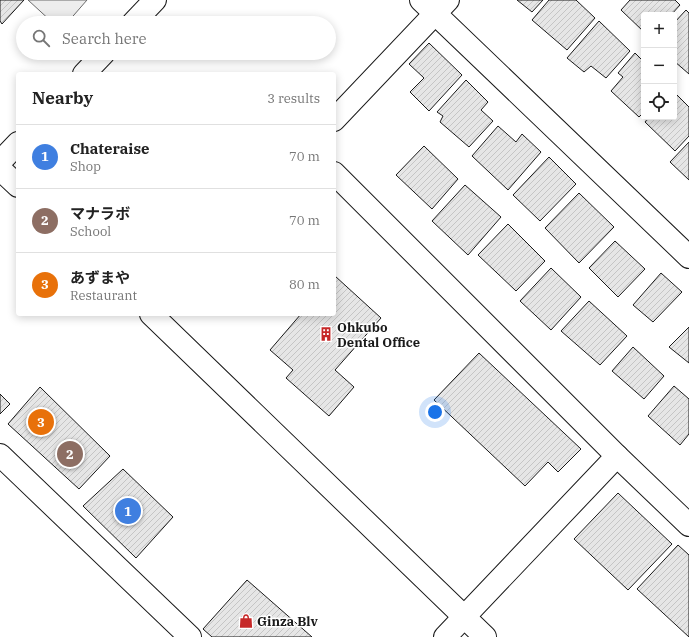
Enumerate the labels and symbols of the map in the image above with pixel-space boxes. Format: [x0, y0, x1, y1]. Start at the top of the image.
place label: Ohkubo Dental Office [337, 319, 420, 351]
building icon: Ohkubo Dental Office [318, 326, 334, 342]
your location [425, 402, 445, 422]
pin: 3 [28, 407, 54, 437]
pin: 2 [57, 439, 83, 469]
pin: 1 [115, 496, 141, 526]
shop icon: Ginza Blv [238, 613, 254, 629]
place label: Ginza Blv [257, 613, 319, 630]

